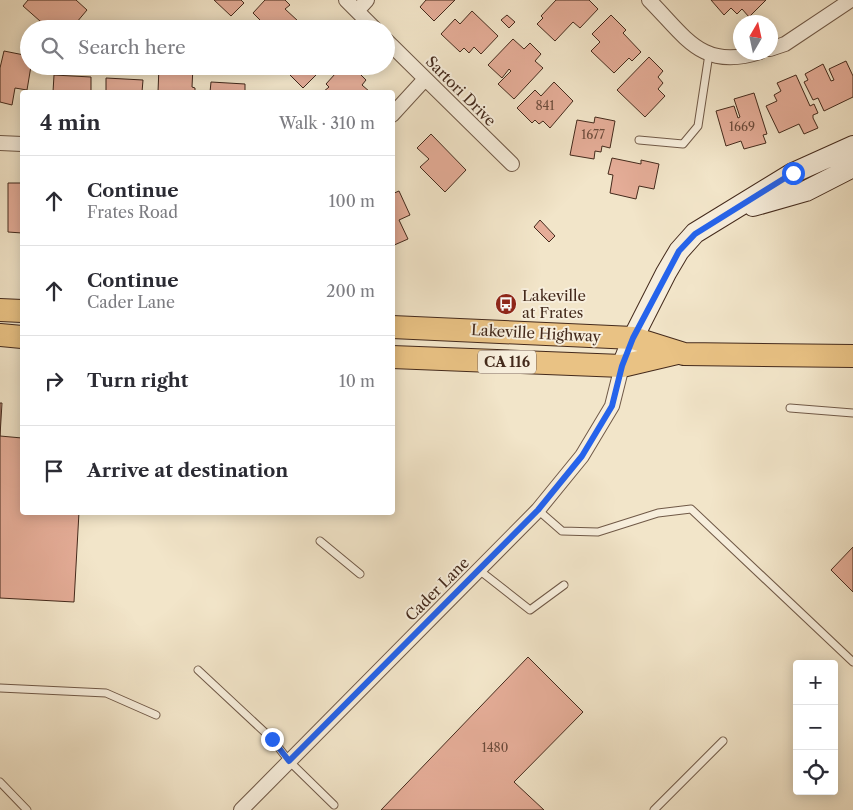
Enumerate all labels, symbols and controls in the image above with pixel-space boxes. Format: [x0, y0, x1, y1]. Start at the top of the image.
north arrow [733, 15, 778, 60]
search box [20, 20, 395, 75]
icon: search [38, 34, 66, 62]
text: Search here [78, 36, 186, 59]
street label: Sartori Drive [422, 52, 500, 130]
house number: 841 [535, 98, 555, 113]
text: 4 min [40, 110, 101, 135]
text: Walk · 310 m [279, 113, 375, 133]
house number: 1669 [729, 119, 755, 134]
house number: 1677 [581, 127, 605, 142]
route start [782, 162, 805, 185]
text: Continue [87, 179, 179, 202]
icon: ahead [40, 187, 68, 215]
text: 100 m [329, 191, 375, 211]
text: Frates Road [87, 202, 178, 222]
text: Continue [87, 269, 179, 292]
icon: ahead [40, 277, 68, 305]
text: 200 m [326, 281, 375, 301]
place label: Lakeville at Frates [522, 286, 586, 322]
text: Cader Lane [87, 292, 175, 312]
bus stop icon: Lakeville at Frates [494, 292, 518, 316]
street label: Lakeville Highway [471, 320, 602, 346]
road number: CA 116 [478, 351, 536, 374]
icon: right [40, 367, 68, 395]
text: Turn right [87, 369, 188, 392]
text: 10 m [339, 371, 375, 391]
icon: arrive [40, 457, 68, 485]
text: Arrive at destination [87, 459, 288, 482]
street label: Cader Lane [401, 553, 473, 625]
map controls [793, 660, 838, 795]
button: + [793, 660, 838, 705]
button: − [793, 705, 838, 750]
route end [261, 728, 284, 751]
house number: 1480 [482, 740, 508, 755]
button: locate [793, 750, 838, 795]

